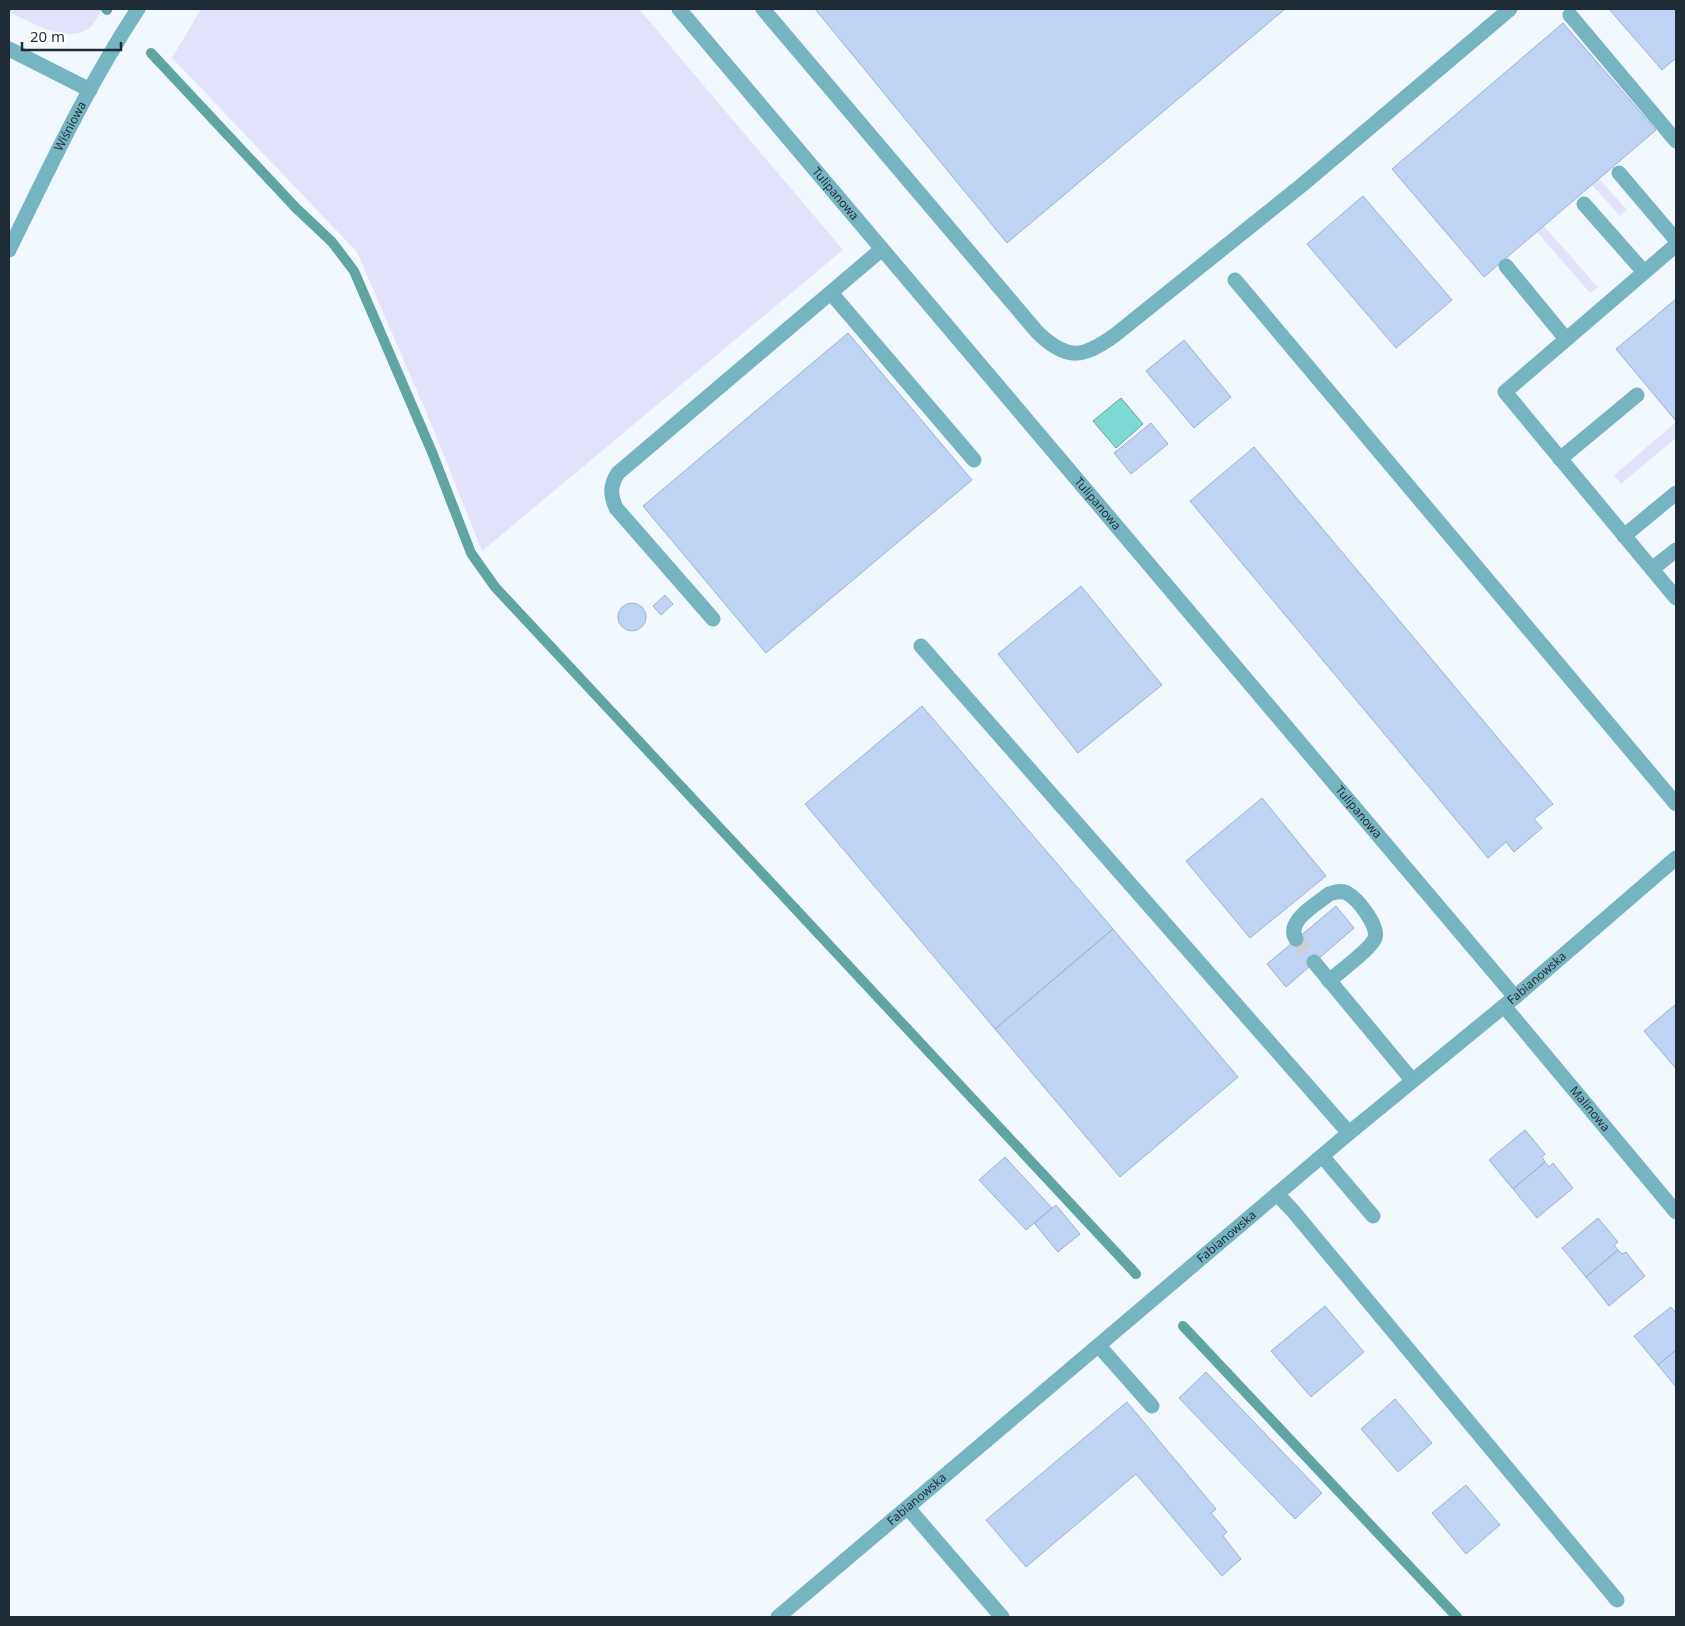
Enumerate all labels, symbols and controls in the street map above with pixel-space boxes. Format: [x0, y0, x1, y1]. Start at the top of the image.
scale bar [22, 20, 121, 52]
text: 20 m [30, 26, 65, 46]
street label: Wiśniowa [50, 98, 90, 154]
street label: Tulipanowa [808, 163, 863, 224]
street label: Tulipanowa [1071, 473, 1125, 533]
street label: Tulipanowa [1332, 782, 1386, 842]
street label: Fabianowska [1503, 947, 1570, 1008]
street label: Malinowa [1566, 1082, 1614, 1135]
street label: Fabianowska [1193, 1206, 1260, 1267]
street label: Fabianowska [883, 1469, 950, 1529]

